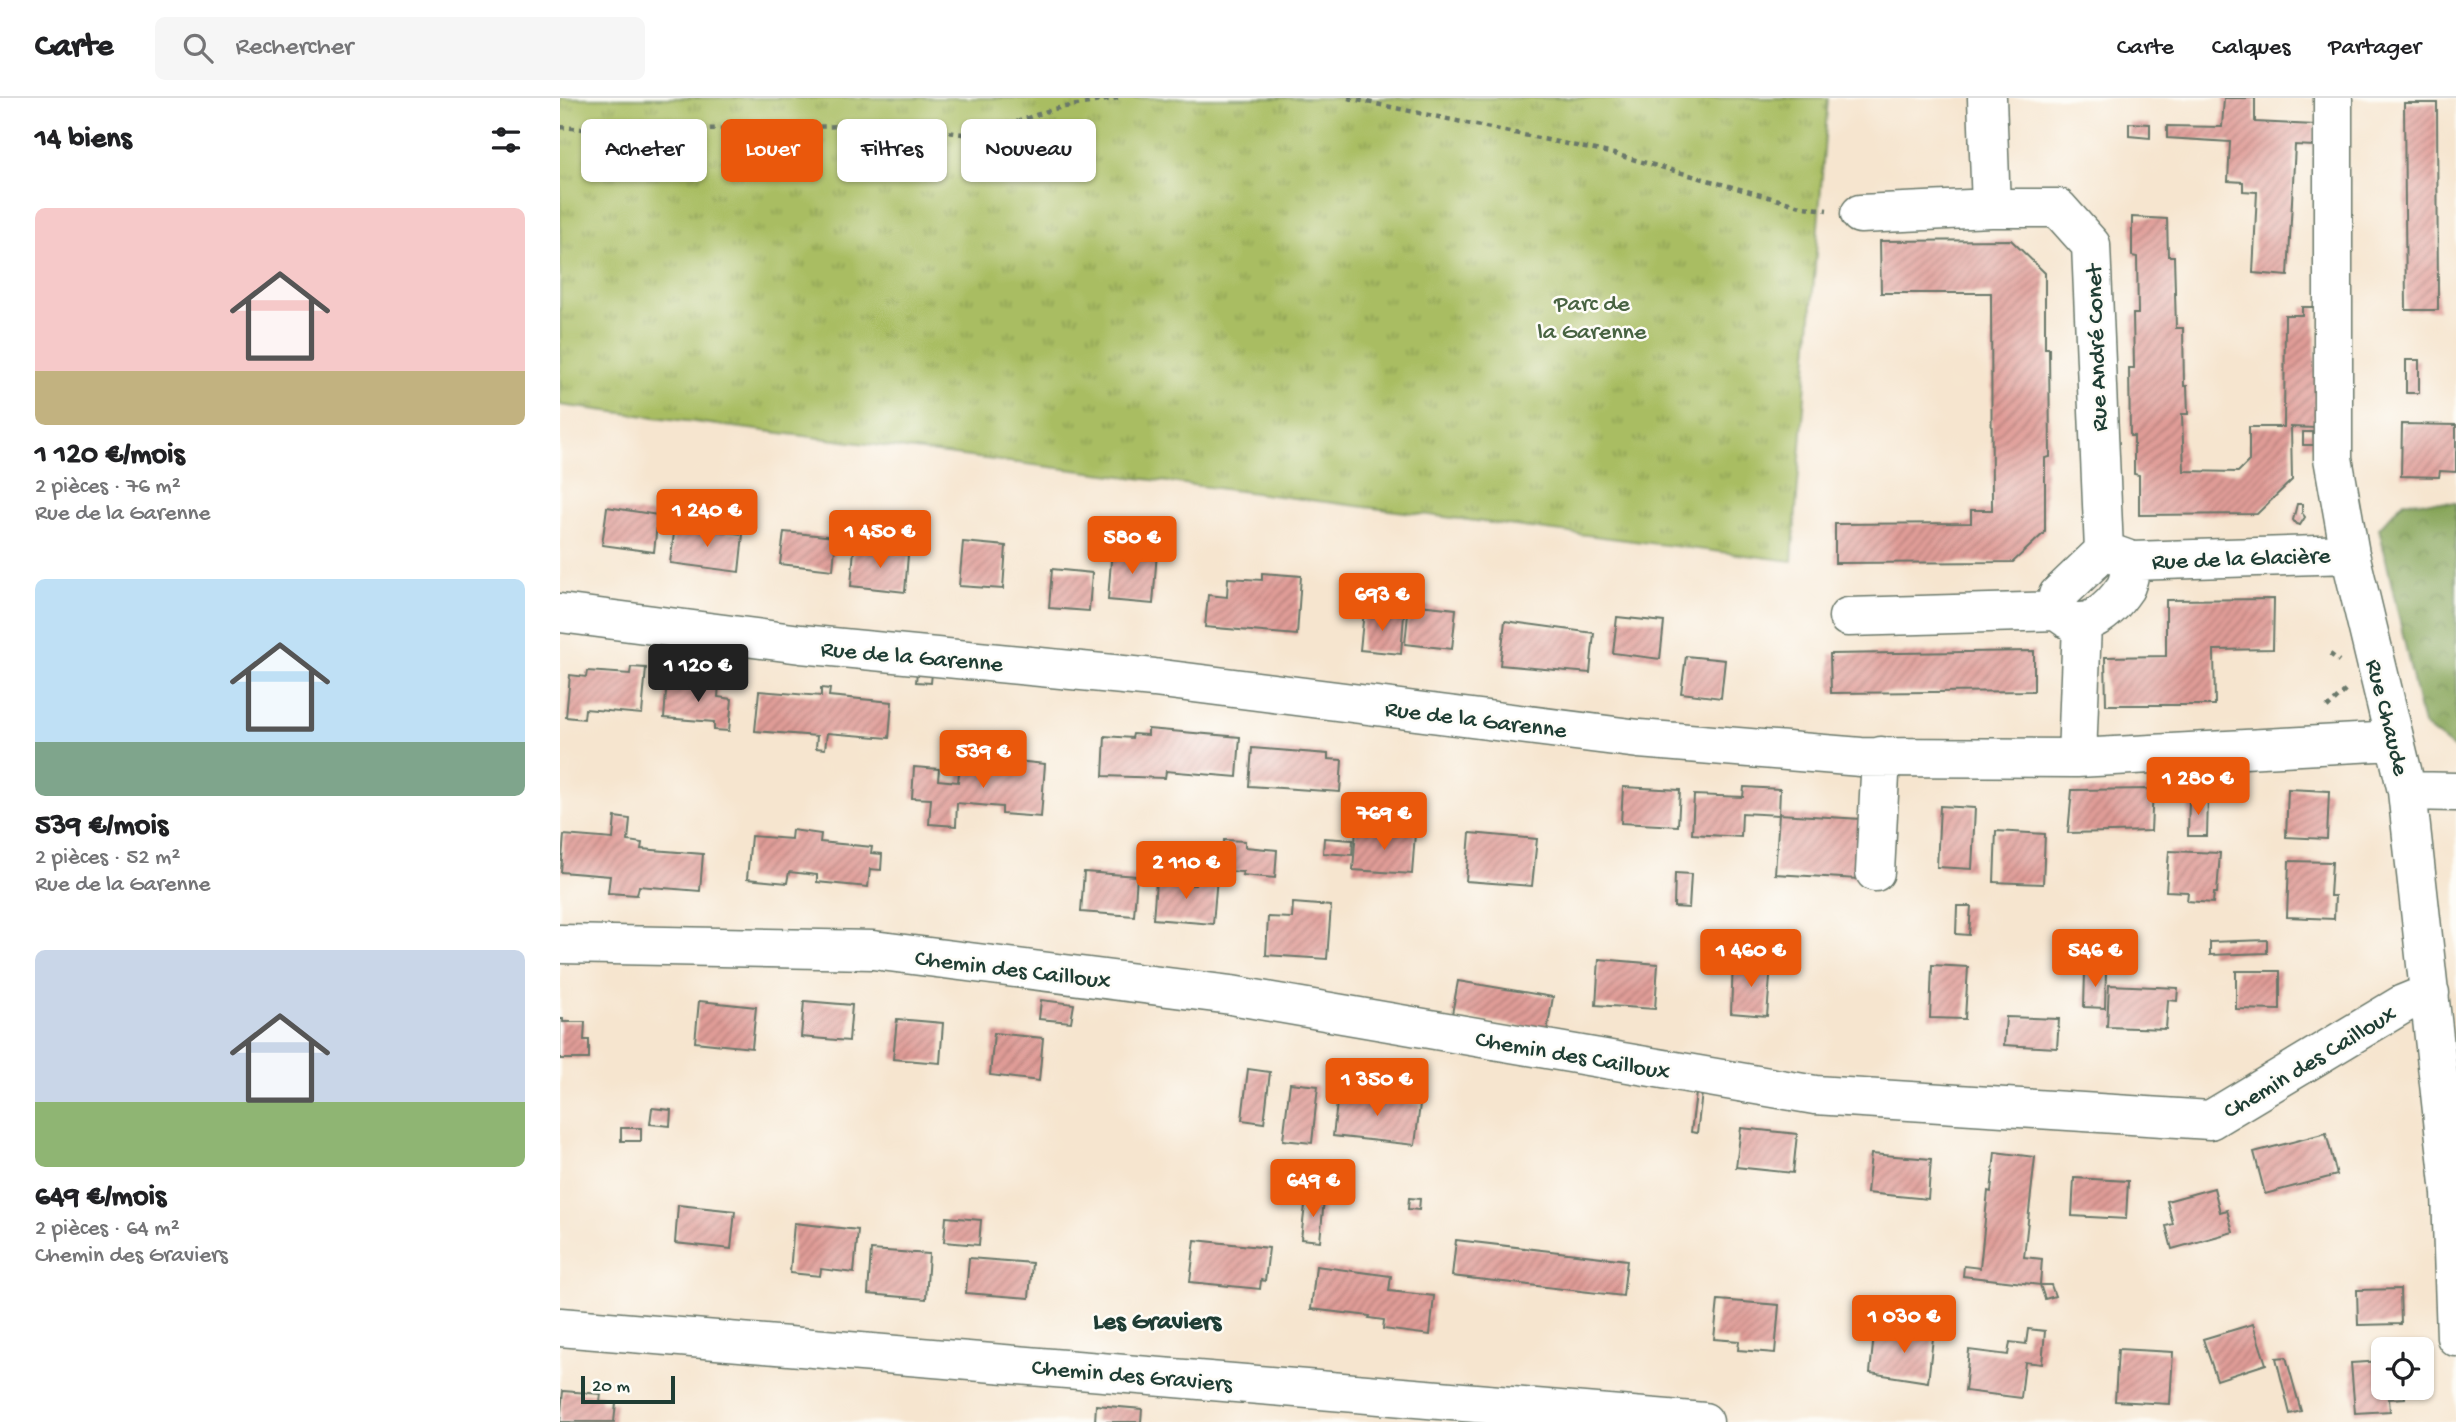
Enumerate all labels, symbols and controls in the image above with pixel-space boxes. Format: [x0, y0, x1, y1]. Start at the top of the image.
search box [155, 17, 645, 80]
text: Carte [35, 29, 113, 67]
icon: search [179, 29, 217, 67]
text: Rechercher [235, 33, 353, 64]
text: Carte [2117, 34, 2174, 63]
text: Calques [2212, 34, 2290, 63]
text: Partager [2328, 34, 2421, 63]
chip: Acheter [581, 119, 707, 182]
chip: Louer [721, 119, 823, 182]
chip: Filtres [837, 119, 947, 182]
chip: Nouveau [961, 119, 1096, 182]
icon: filters [487, 121, 525, 159]
text: 14 biens [35, 123, 132, 158]
icon: home [217, 253, 343, 379]
street label: Rue André Conet [2081, 262, 2116, 432]
park label: Parc de la Garenne [1538, 291, 1647, 348]
text: 1 120 €/mois [35, 439, 185, 474]
text: 2 pièces · 76 m² [35, 474, 181, 501]
pin: 1 240 € [642, 490, 772, 549]
text: 1 240 € [672, 498, 742, 525]
text: Rue de la Garenne [35, 501, 210, 528]
pin: 1 450 € [815, 510, 945, 570]
pin: 580 € [1083, 517, 1181, 576]
text: 1 450 € [845, 519, 915, 546]
text: 580 € [1104, 525, 1160, 552]
street label: Rue de la Glacière [2151, 543, 2332, 578]
pin: 693 € [1333, 574, 1431, 633]
text: 693 € [1355, 582, 1409, 609]
icon: home [217, 624, 343, 750]
street label: Rue de la Garenne [819, 636, 1005, 681]
pin: 1 120 € [633, 644, 763, 704]
text: 1 120 € [664, 653, 732, 680]
street label: Rue Chaude [2357, 657, 2414, 780]
street label: Rue de la Garenne [1383, 696, 1569, 747]
pin: 539 € [934, 730, 1032, 790]
text: 539 € [956, 739, 1010, 766]
pin: 1 280 € [2133, 758, 2263, 817]
text: 1 280 € [2163, 766, 2233, 793]
pin: 769 € [1335, 792, 1433, 852]
text: 769 € [1357, 801, 1411, 828]
text: 539 €/mois [35, 810, 168, 845]
pin: 2 110 € [1121, 842, 1251, 901]
text: 2 pièces · 52 m² [35, 845, 180, 872]
text: 2 110 € [1152, 850, 1220, 877]
text: Rue de la Garenne [35, 872, 210, 899]
pin: 1 460 € [1686, 930, 1816, 989]
pin: 546 € [2046, 930, 2144, 989]
text: 1 460 € [1716, 938, 1786, 965]
text: 546 € [2068, 938, 2122, 965]
street label: Chemin des Cailloux [913, 945, 1112, 998]
icon: home [217, 995, 343, 1121]
street label: Chemin des Cailloux [2219, 1001, 2403, 1127]
street label: Chemin des Cailloux [1473, 1026, 1672, 1089]
pin: 1 350 € [1312, 1058, 1442, 1118]
text: 1 350 € [1342, 1067, 1412, 1094]
pin: 649 € [1264, 1160, 1362, 1219]
text: 649 € [1286, 1168, 1340, 1195]
text: 649 €/mois [35, 1181, 166, 1216]
text: 2 pièces · 64 m² [35, 1216, 180, 1243]
text: Chemin des Graviers [35, 1243, 228, 1270]
pin: 1 030 € [1839, 1296, 1969, 1355]
text: 1 030 € [1868, 1304, 1940, 1331]
district label: Les Graviers [1093, 1308, 1222, 1339]
map controls [2371, 1337, 2434, 1400]
button: locate [2371, 1337, 2434, 1400]
street label: Chemin des Graviers [1030, 1354, 1234, 1401]
scale bar [581, 1373, 676, 1405]
text: 20 m [592, 1376, 630, 1399]

